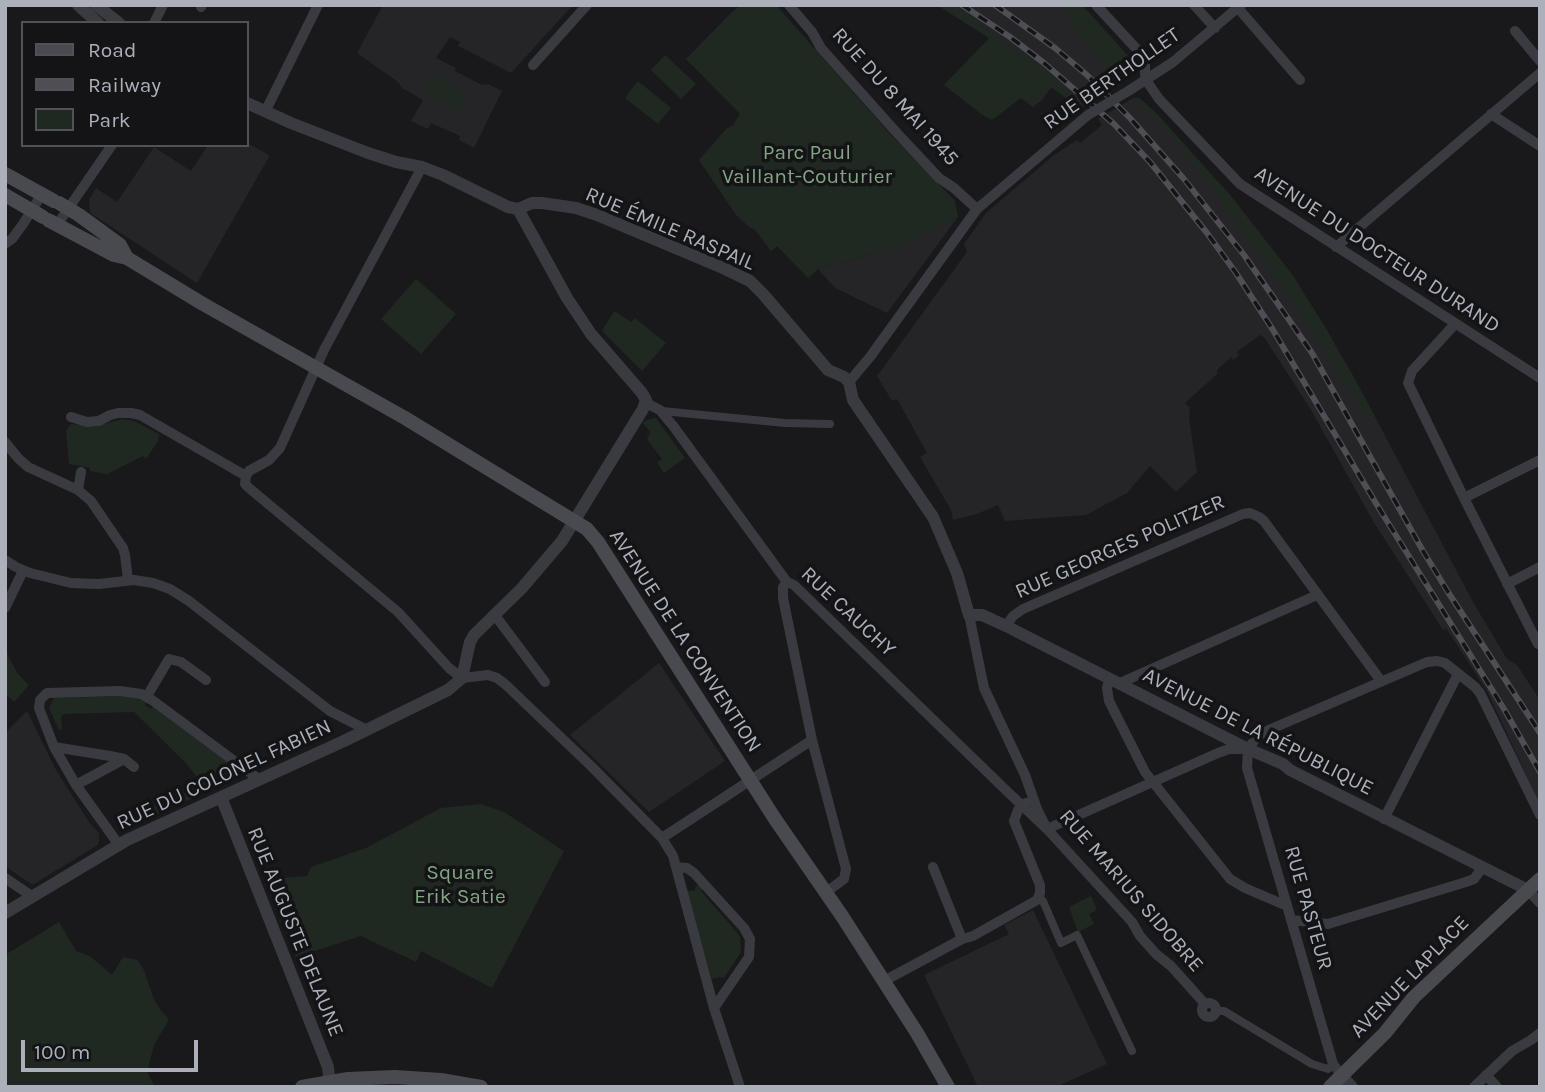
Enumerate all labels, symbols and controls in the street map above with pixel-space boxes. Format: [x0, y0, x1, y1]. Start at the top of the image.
legend [21, 21, 248, 147]
street label: RUE BERTHOLLET [1039, 22, 1185, 136]
street label: RUE DU 8 MAI 1945 [826, 23, 964, 171]
text: Road [88, 38, 136, 62]
text: Railway [88, 73, 161, 97]
text: Park [88, 108, 131, 132]
park label: Parc Paul Vaillant-Couturier [722, 140, 892, 190]
street label: AVENUE DU DOCTEUR DURAND [1250, 161, 1504, 339]
street label: RUE ÉMILE RASPAIL [581, 182, 759, 276]
street label: RUE GEORGES POLITZER [1011, 489, 1229, 605]
street label: AVENUE DE LA CONVENTION [603, 525, 767, 757]
street label: RUE CAUCHY [795, 562, 901, 662]
street label: AVENUE DE LA RÉPUBLIQUE [1138, 663, 1378, 801]
street label: RUE DU COLONEL FABIEN [113, 714, 335, 836]
street label: RUE MARIUS SIDOBRE [1054, 805, 1208, 977]
street label: RUE AUGUSTE DELAUNE [241, 824, 349, 1040]
street label: RUE PASTEUR [1278, 843, 1338, 973]
park label: Square Erik Satie [414, 860, 506, 910]
street label: AVENUE LAPLACE [1345, 911, 1475, 1043]
scale bar [24, 1026, 201, 1070]
text: 100 m [34, 1040, 91, 1064]

